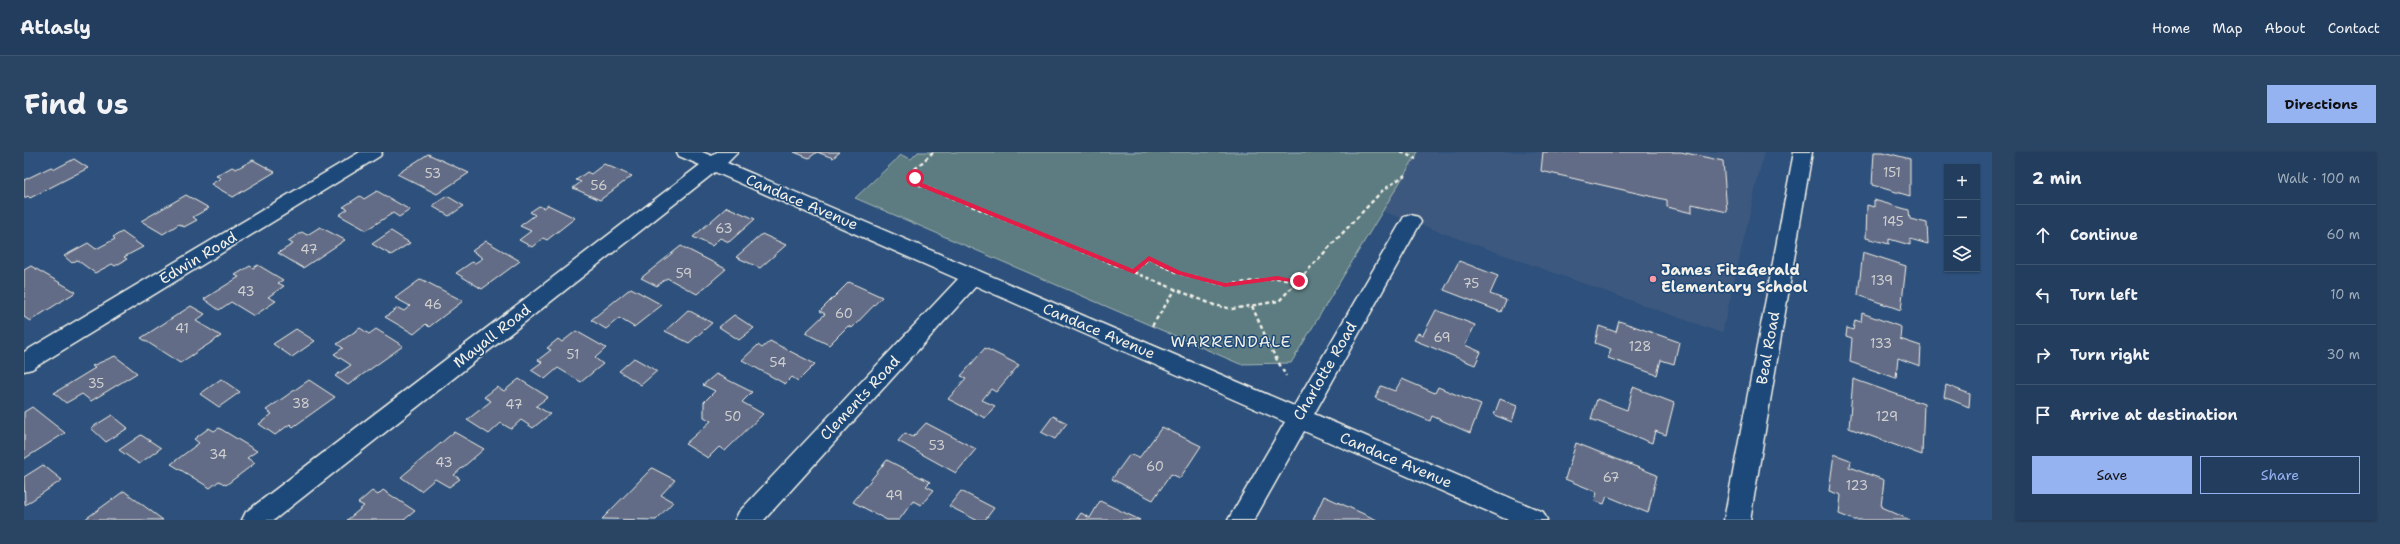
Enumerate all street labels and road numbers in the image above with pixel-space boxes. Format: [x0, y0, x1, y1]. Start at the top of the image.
street label: Candace Avenue [743, 169, 861, 235]
street label: Edwin Road [155, 227, 241, 289]
street label: Candace Avenue [1040, 298, 1158, 364]
street label: Mayall Road [449, 299, 535, 373]
street label: Beal Road [1752, 310, 1784, 386]
street label: Charlotte Road [1289, 318, 1362, 424]
street label: Clements Road [816, 351, 905, 445]
street label: Candace Avenue [1337, 427, 1455, 493]

